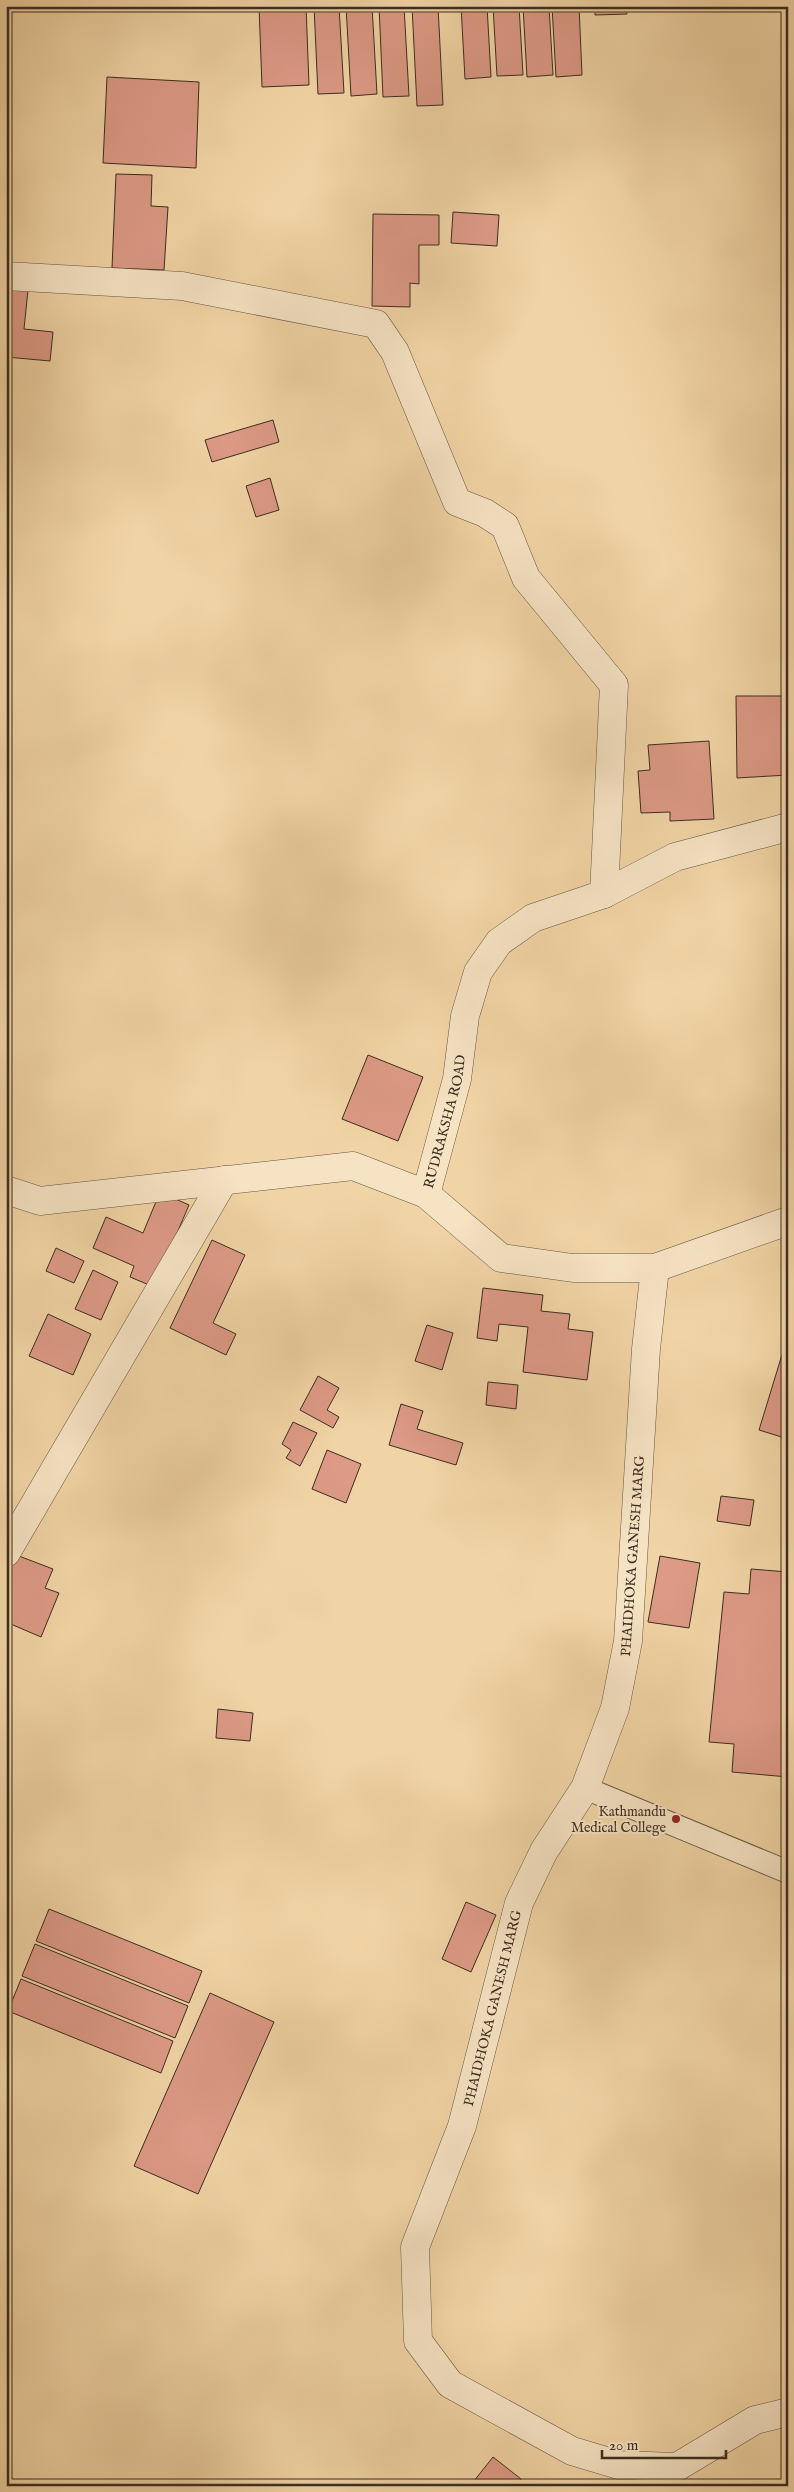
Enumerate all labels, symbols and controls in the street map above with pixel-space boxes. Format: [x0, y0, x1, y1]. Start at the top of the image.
street label: RUDRAKSHA ROAD [420, 1054, 470, 1191]
street label: PHAIDHOKA GANESH MARG [617, 1454, 649, 1657]
place label: Kathmandu Medical College [571, 1803, 667, 1837]
marker: Kathmandu Medical College [670, 1813, 682, 1825]
street label: PHAIDHOKA GANESH MARG [460, 1908, 526, 2108]
scale bar [602, 2427, 725, 2459]
text: 20 m [609, 2436, 639, 2455]

